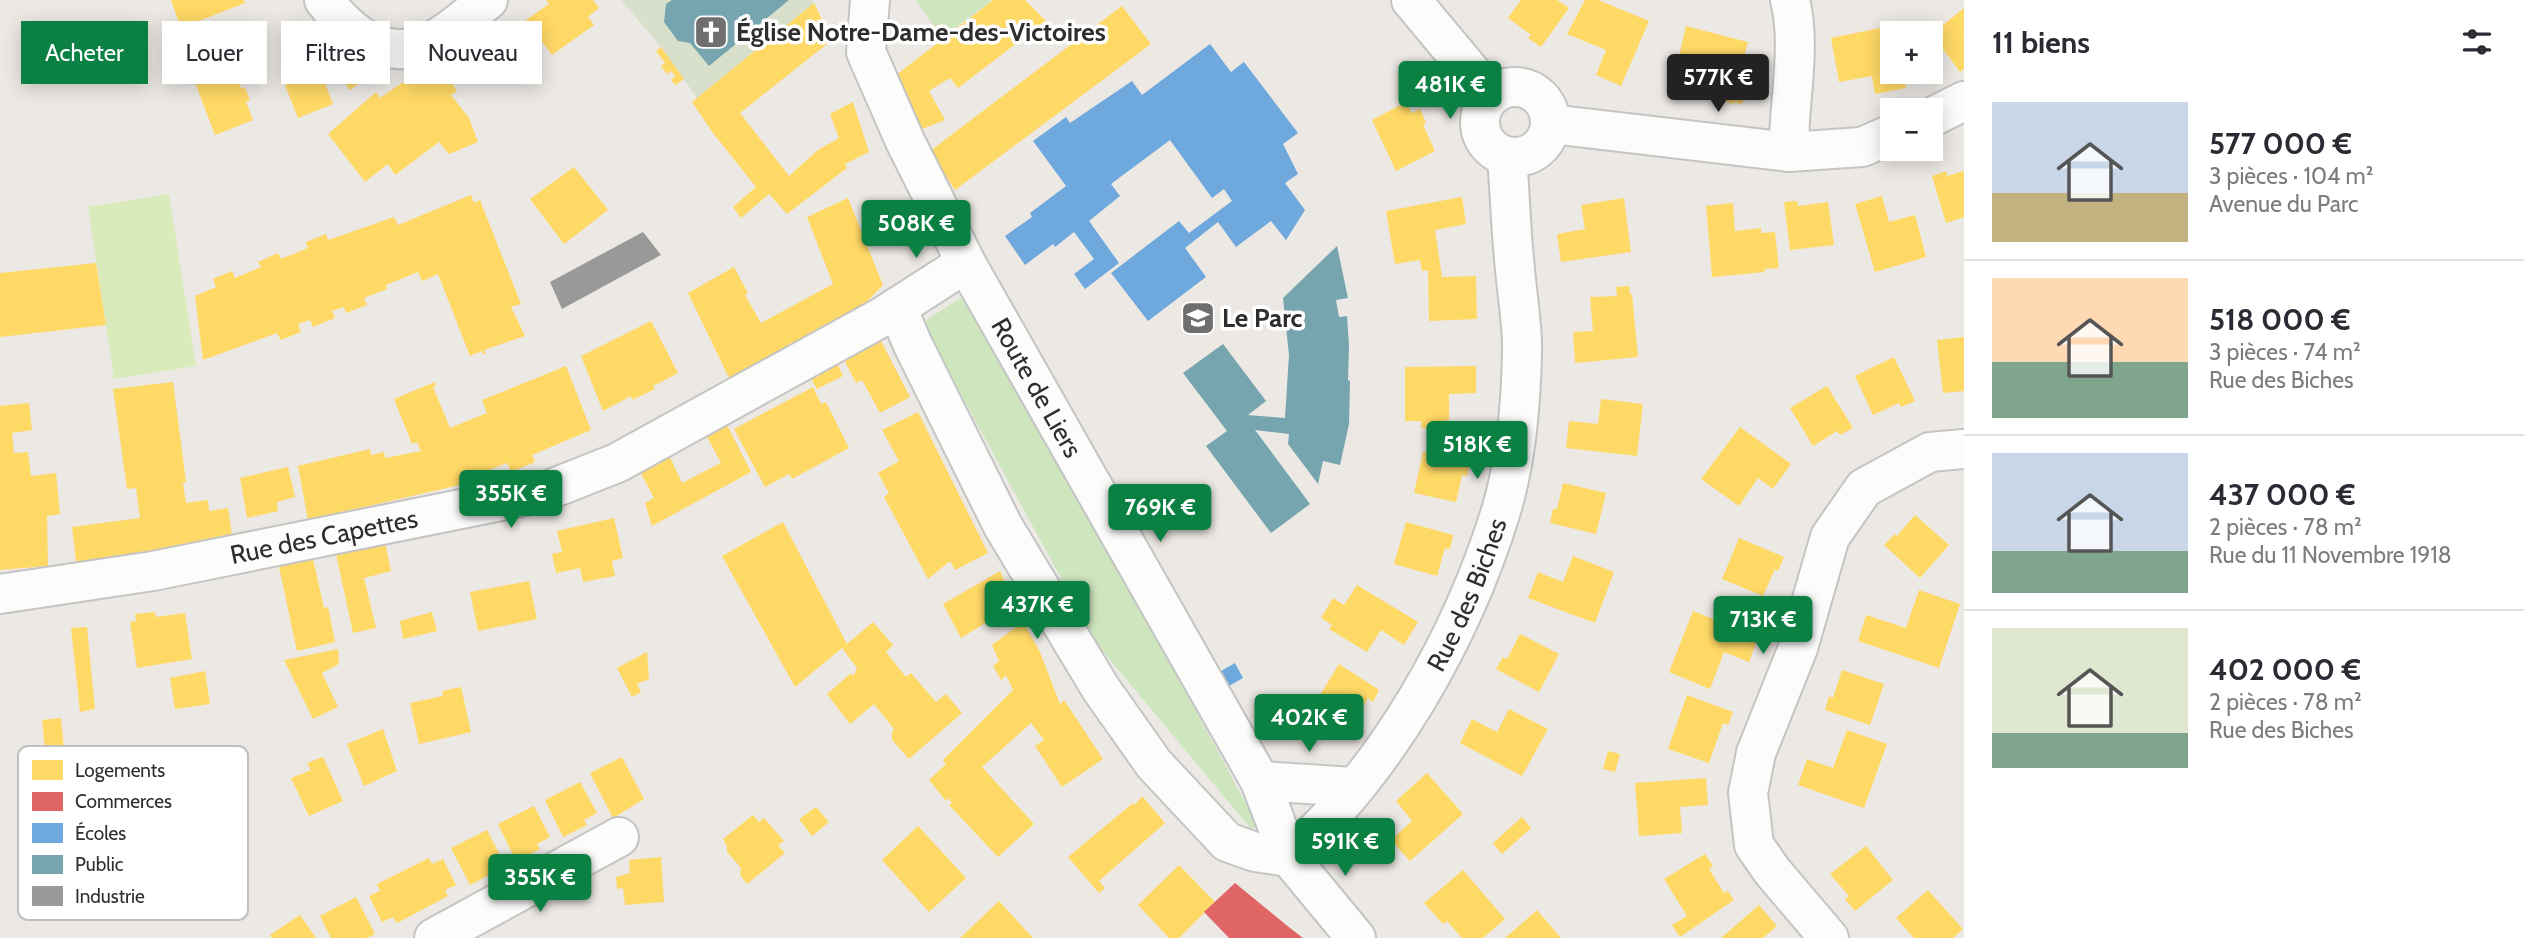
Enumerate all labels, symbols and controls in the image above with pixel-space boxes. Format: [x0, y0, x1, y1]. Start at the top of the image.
church icon: Église Notre-Dame-des-Victoires [692, 13, 730, 51]
place label: Église Notre-Dame-des-Victoires [736, 16, 1106, 48]
chip: Acheter [21, 21, 148, 84]
chip: Louer [162, 21, 267, 84]
chip: Filtres [281, 21, 390, 84]
chip: Nouveau [404, 21, 542, 84]
map controls [1880, 21, 1943, 161]
button: + [1880, 21, 1943, 84]
icon: filters [2458, 23, 2496, 61]
text: 11 biens [1992, 24, 2090, 61]
pin: 577K € [1661, 54, 1775, 114]
pin: 481K € [1393, 61, 1507, 121]
text: 577K € [1683, 63, 1753, 91]
text: 481K € [1414, 70, 1486, 98]
button: − [1880, 98, 1943, 161]
text: 577 000 € [2209, 125, 2352, 162]
icon: home [2048, 130, 2132, 214]
text: 3 pièces · 104 m² [2209, 162, 2373, 190]
text: Avenue du Parc [2209, 190, 2358, 218]
pin: 508K € [859, 201, 973, 260]
text: 508K € [878, 209, 954, 237]
school or university icon: Le Parc [1179, 299, 1217, 337]
text: 518 000 € [2209, 301, 2351, 338]
place label: Le Parc [1222, 302, 1303, 334]
icon: home [2048, 306, 2132, 390]
street label: Route de Liers [984, 312, 1089, 463]
text: 3 pièces · 74 m² [2209, 338, 2361, 366]
text: Rue des Biches [2209, 366, 2354, 394]
pin: 518K € [1420, 421, 1534, 481]
text: 518K € [1442, 430, 1512, 458]
pin: 355K € [454, 470, 568, 530]
text: 437 000 € [2209, 476, 2355, 513]
text: 355K € [475, 479, 547, 507]
icon: home [2048, 481, 2132, 565]
pin: 769K € [1103, 484, 1217, 544]
text: 769K € [1124, 493, 1196, 521]
street label: Rue des Capettes [227, 502, 421, 571]
text: 2 pièces · 78 m² [2209, 513, 2362, 541]
street label: Rue des Biches [1420, 514, 1514, 677]
text: Rue du 11 Novembre 1918 [2209, 541, 2452, 569]
pin: 437K € [980, 582, 1094, 641]
text: 437K € [1001, 590, 1073, 618]
pin: 713K € [1706, 596, 1820, 656]
text: 713K € [1730, 605, 1796, 633]
text: 402 000 € [2209, 651, 2361, 688]
icon: home [2048, 656, 2132, 740]
text: 2 pièces · 78 m² [2209, 688, 2362, 716]
pin: 402K € [1252, 694, 1366, 754]
text: 402K € [1270, 703, 1348, 731]
text: Rue des Biches [2209, 716, 2354, 744]
legend [18, 746, 248, 920]
text: Logements [75, 759, 165, 782]
text: Commerces [75, 790, 172, 813]
pin: 591K € [1288, 818, 1402, 878]
text: Écoles [75, 821, 126, 845]
text: 591K € [1311, 827, 1379, 855]
text: Public [75, 853, 124, 876]
pin: 355K € [483, 855, 597, 914]
text: 355K € [504, 863, 576, 891]
text: Industrie [75, 885, 145, 908]

